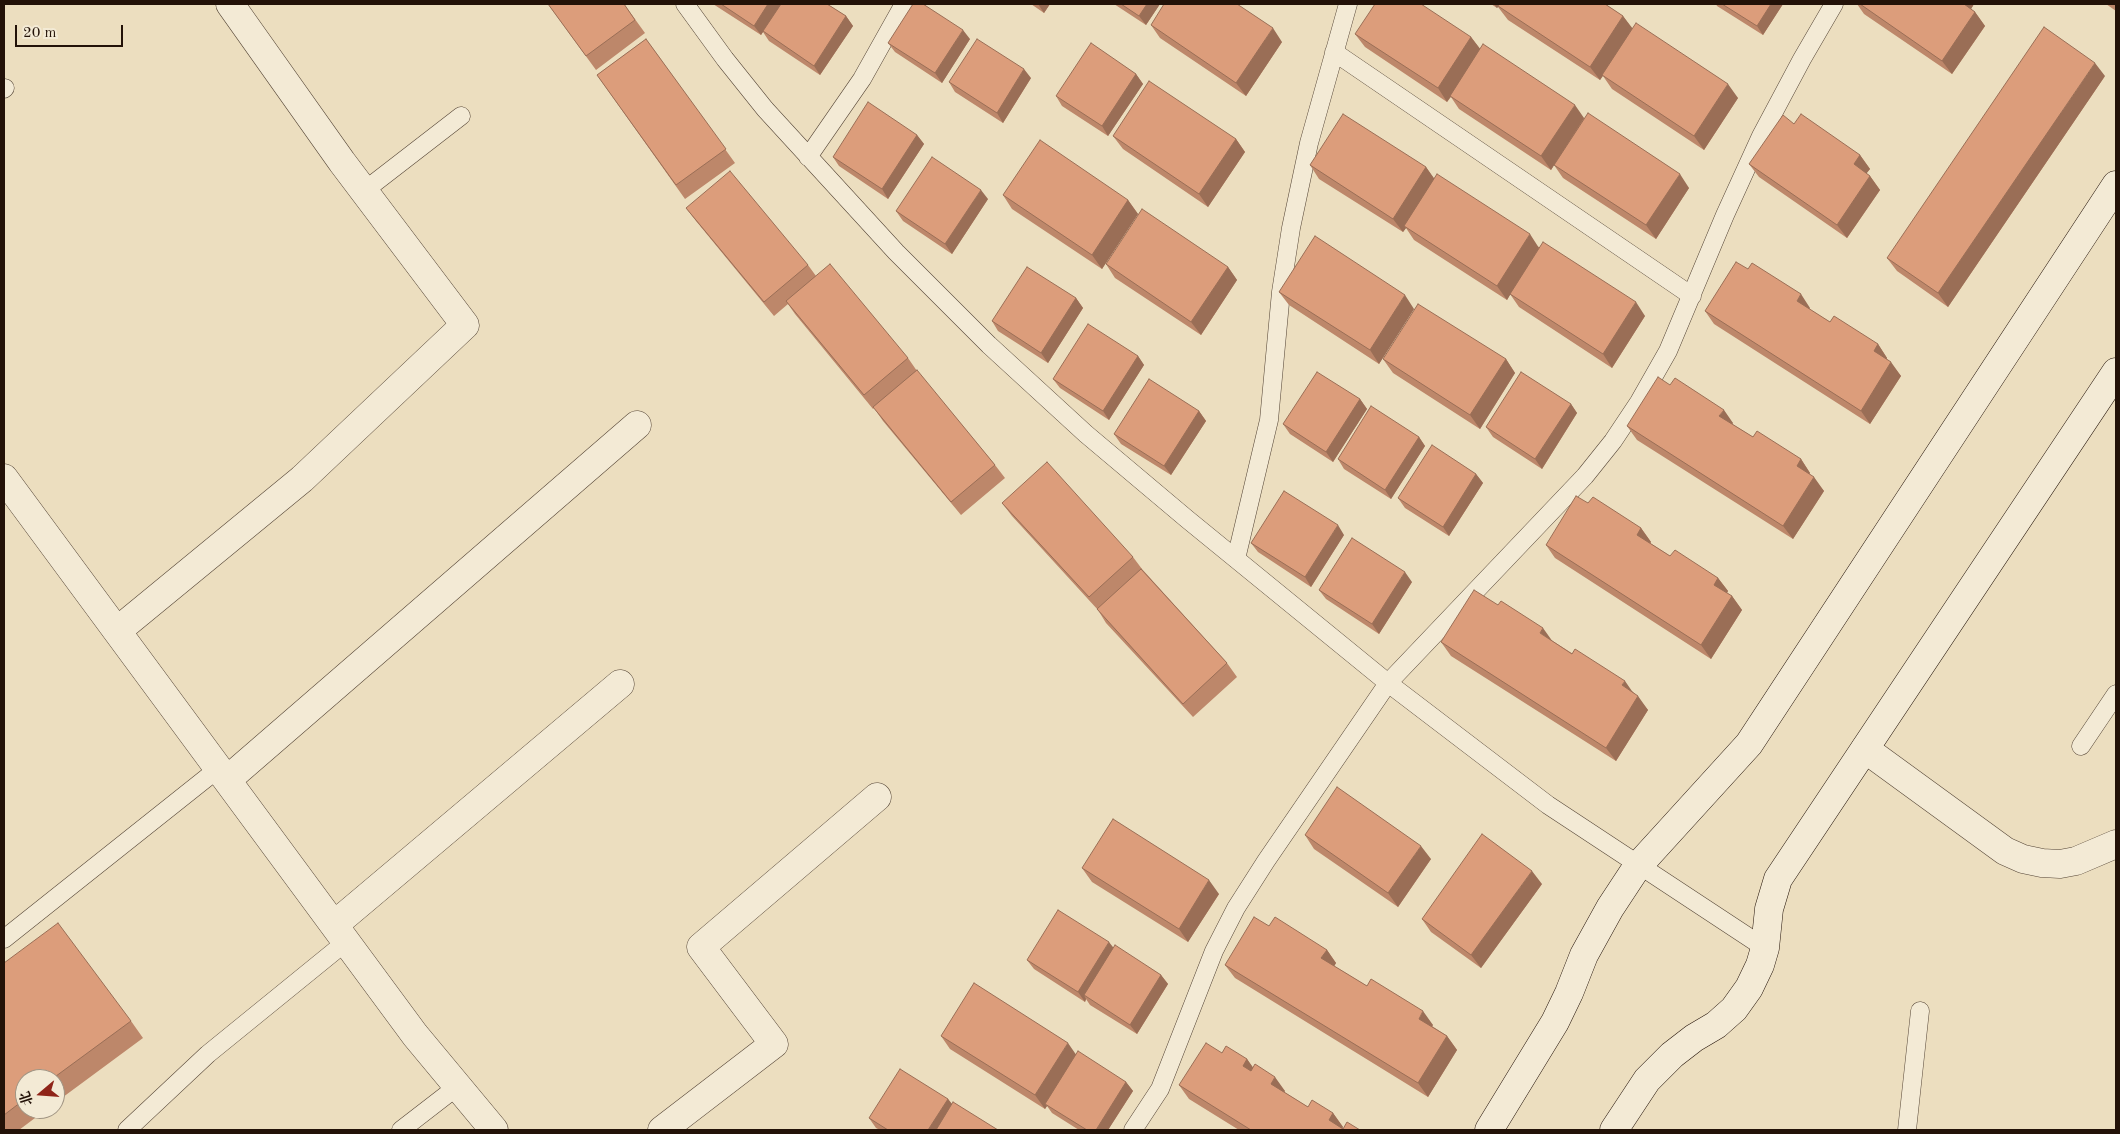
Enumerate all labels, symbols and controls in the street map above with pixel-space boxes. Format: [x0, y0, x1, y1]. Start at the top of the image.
scale bar [18, 15, 125, 47]
text: 20 m [23, 26, 57, 41]
north arrow [15, 1069, 65, 1119]
text: 北 [18, 1090, 36, 1107]

